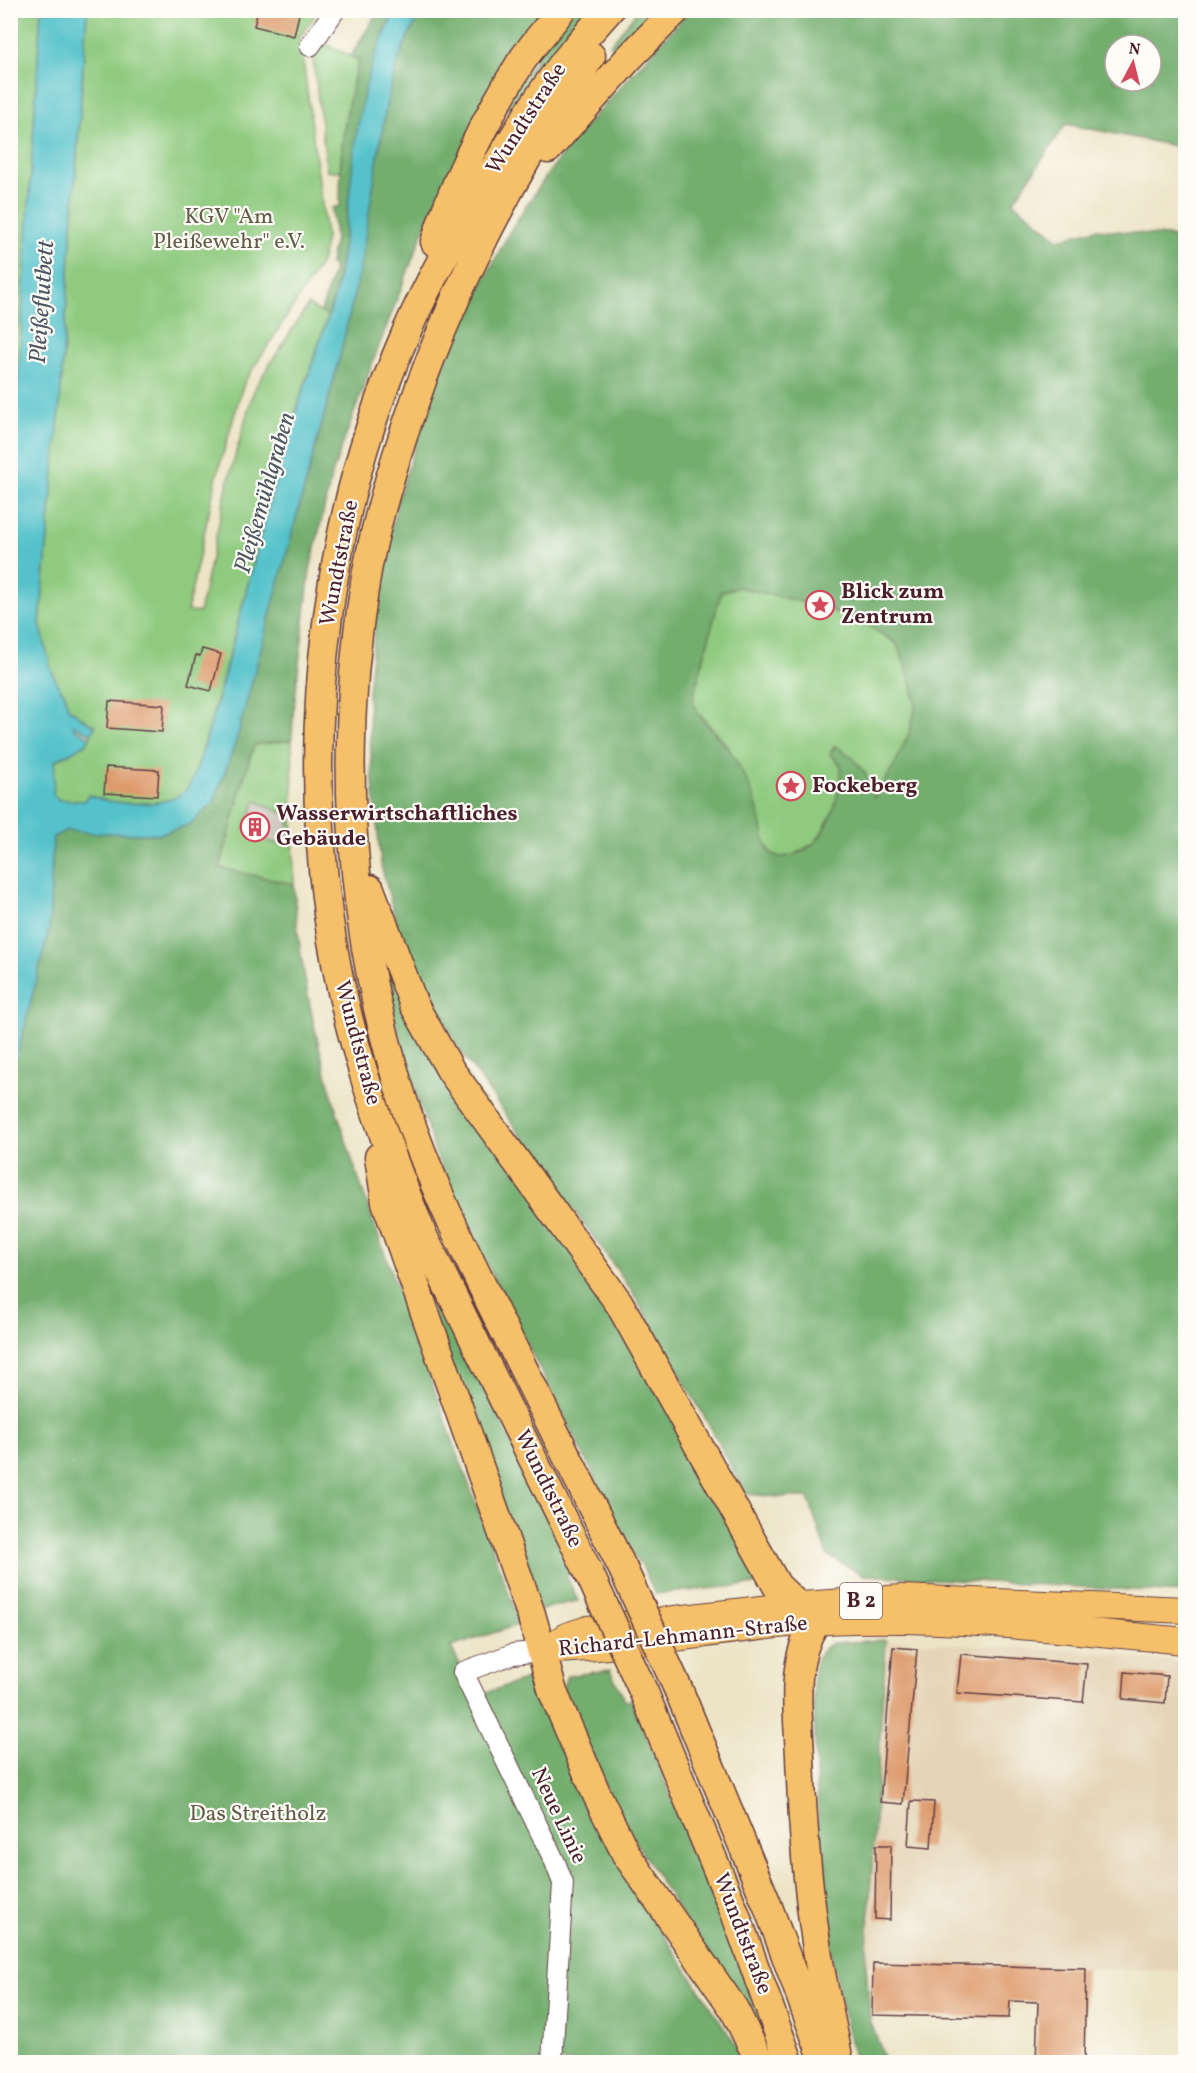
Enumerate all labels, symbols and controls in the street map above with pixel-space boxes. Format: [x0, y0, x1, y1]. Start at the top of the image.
north arrow [1103, 33, 1163, 93]
text: N [1127, 38, 1142, 62]
street label: Wundtstraße [479, 57, 575, 181]
park label: KGV "Am Pleißewehr" e.V. [153, 202, 305, 258]
water label: Pleißeflutbett [22, 238, 64, 365]
water label: Pleißemühlgraben [227, 408, 305, 578]
street label: Wundtstraße [313, 497, 367, 629]
place label: Blick zum Zentrum [841, 577, 944, 633]
place icon: Blick zum Zentrum [804, 589, 836, 621]
place icon: Fockeberg [775, 770, 807, 802]
place label: Fockeberg [812, 771, 918, 802]
place label: Wasserwirtschaftliches Gebäude [276, 799, 518, 855]
building icon: Wasserwirtschaftliches Gebäude [239, 811, 271, 843]
street label: Wundtstraße [325, 977, 389, 1109]
street label: Wundtstraße [506, 1425, 590, 1553]
road number: B 2 [840, 1583, 882, 1619]
street label: Richard-Lehmann-Straße [557, 1608, 809, 1666]
street label: Neue Linie [522, 1763, 594, 1869]
park label: Das Streitholz [190, 1799, 326, 1830]
street label: Wundtstraße [705, 1869, 779, 1999]

